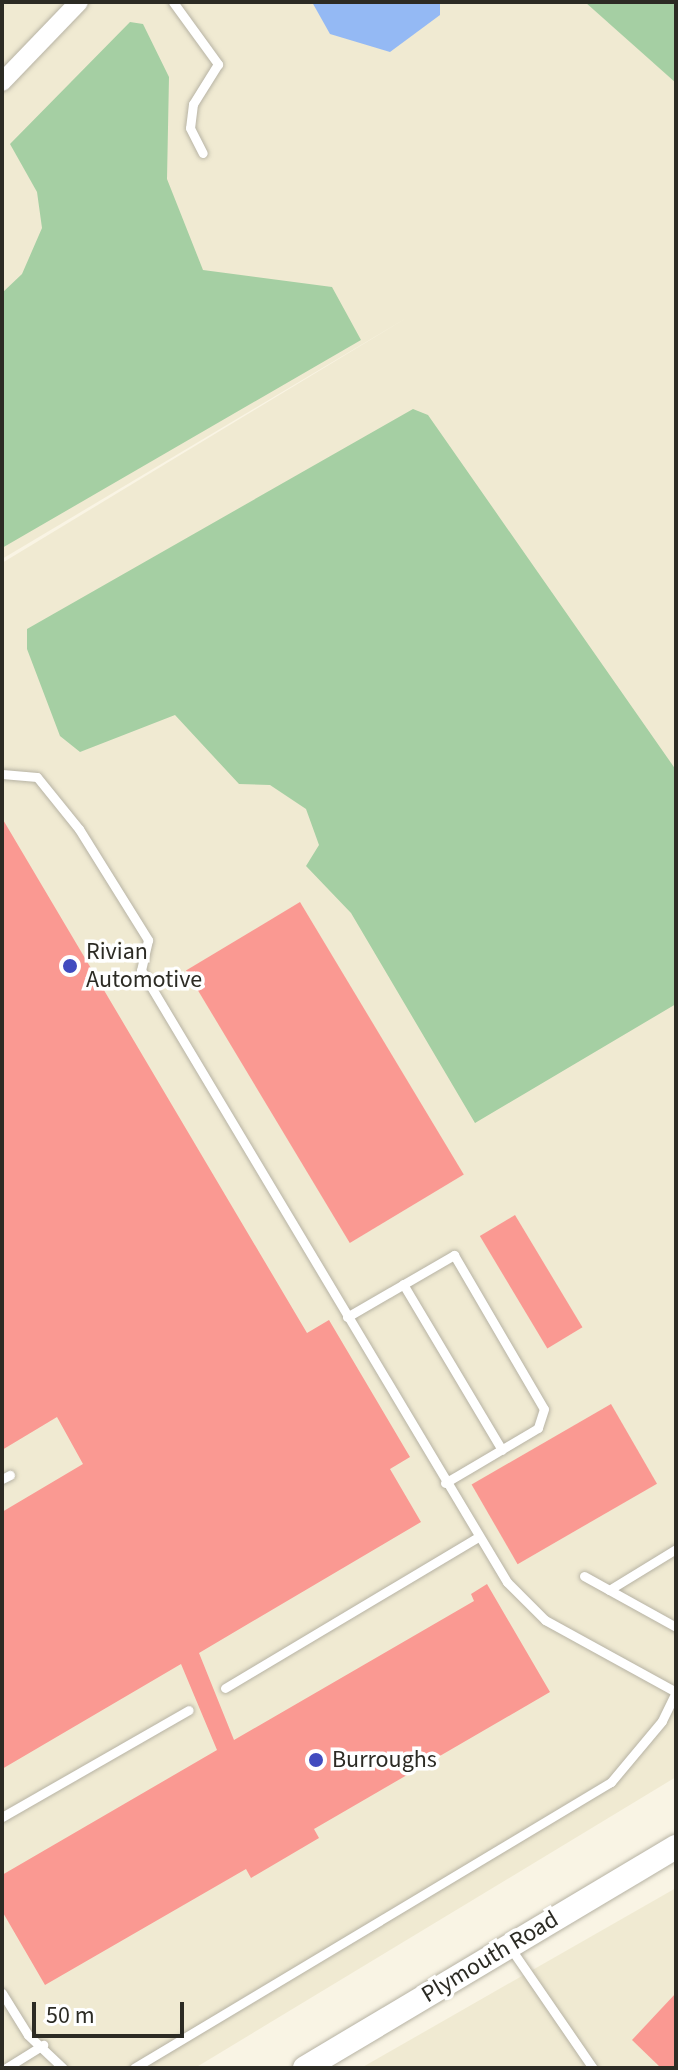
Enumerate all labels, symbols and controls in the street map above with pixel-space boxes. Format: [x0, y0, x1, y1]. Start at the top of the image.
place label: Rivian Automotive [86, 938, 202, 994]
marker: Rivian Automotive [61, 957, 79, 975]
place label: Burroughs [332, 1746, 437, 1774]
marker: Burroughs [307, 1751, 325, 1769]
street label: Plymouth Road [416, 1905, 564, 2009]
scale bar [36, 1986, 188, 2036]
text: 50 m [46, 1998, 95, 2033]

